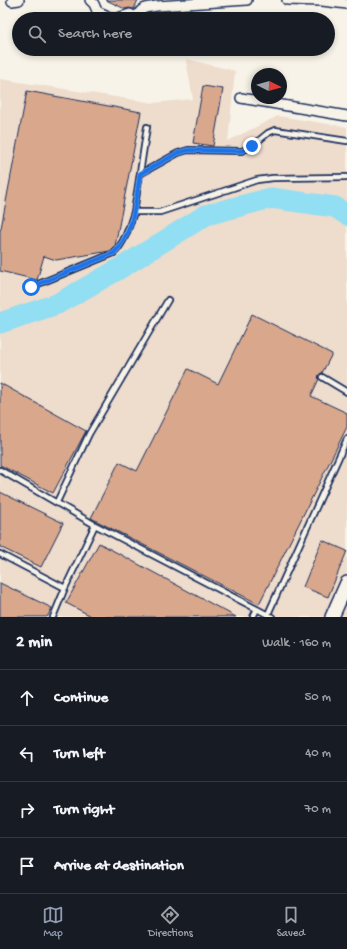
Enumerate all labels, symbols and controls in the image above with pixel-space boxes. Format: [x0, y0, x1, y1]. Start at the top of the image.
search box [12, 12, 335, 56]
icon: search [26, 23, 48, 45]
text: Search here [58, 25, 132, 43]
north arrow [251, 68, 287, 104]
route end [243, 137, 261, 155]
route start [22, 278, 40, 296]
text: 2 min [16, 633, 52, 653]
text: Walk · 160 m [262, 636, 331, 651]
icon: ahead [16, 687, 38, 709]
text: Continue [54, 689, 108, 707]
text: 50 m [304, 690, 331, 705]
icon: left [16, 743, 38, 765]
text: Turn left [54, 745, 105, 763]
text: 40 m [305, 746, 331, 761]
icon: right [16, 799, 38, 821]
text: Turn right [54, 801, 114, 819]
text: 70 m [305, 802, 331, 817]
icon: arrive [16, 855, 38, 877]
text: Arrive at destination [54, 857, 184, 875]
tab: Map [42, 904, 64, 940]
tab: Directions [148, 904, 193, 940]
tab: Saved [277, 904, 305, 940]

